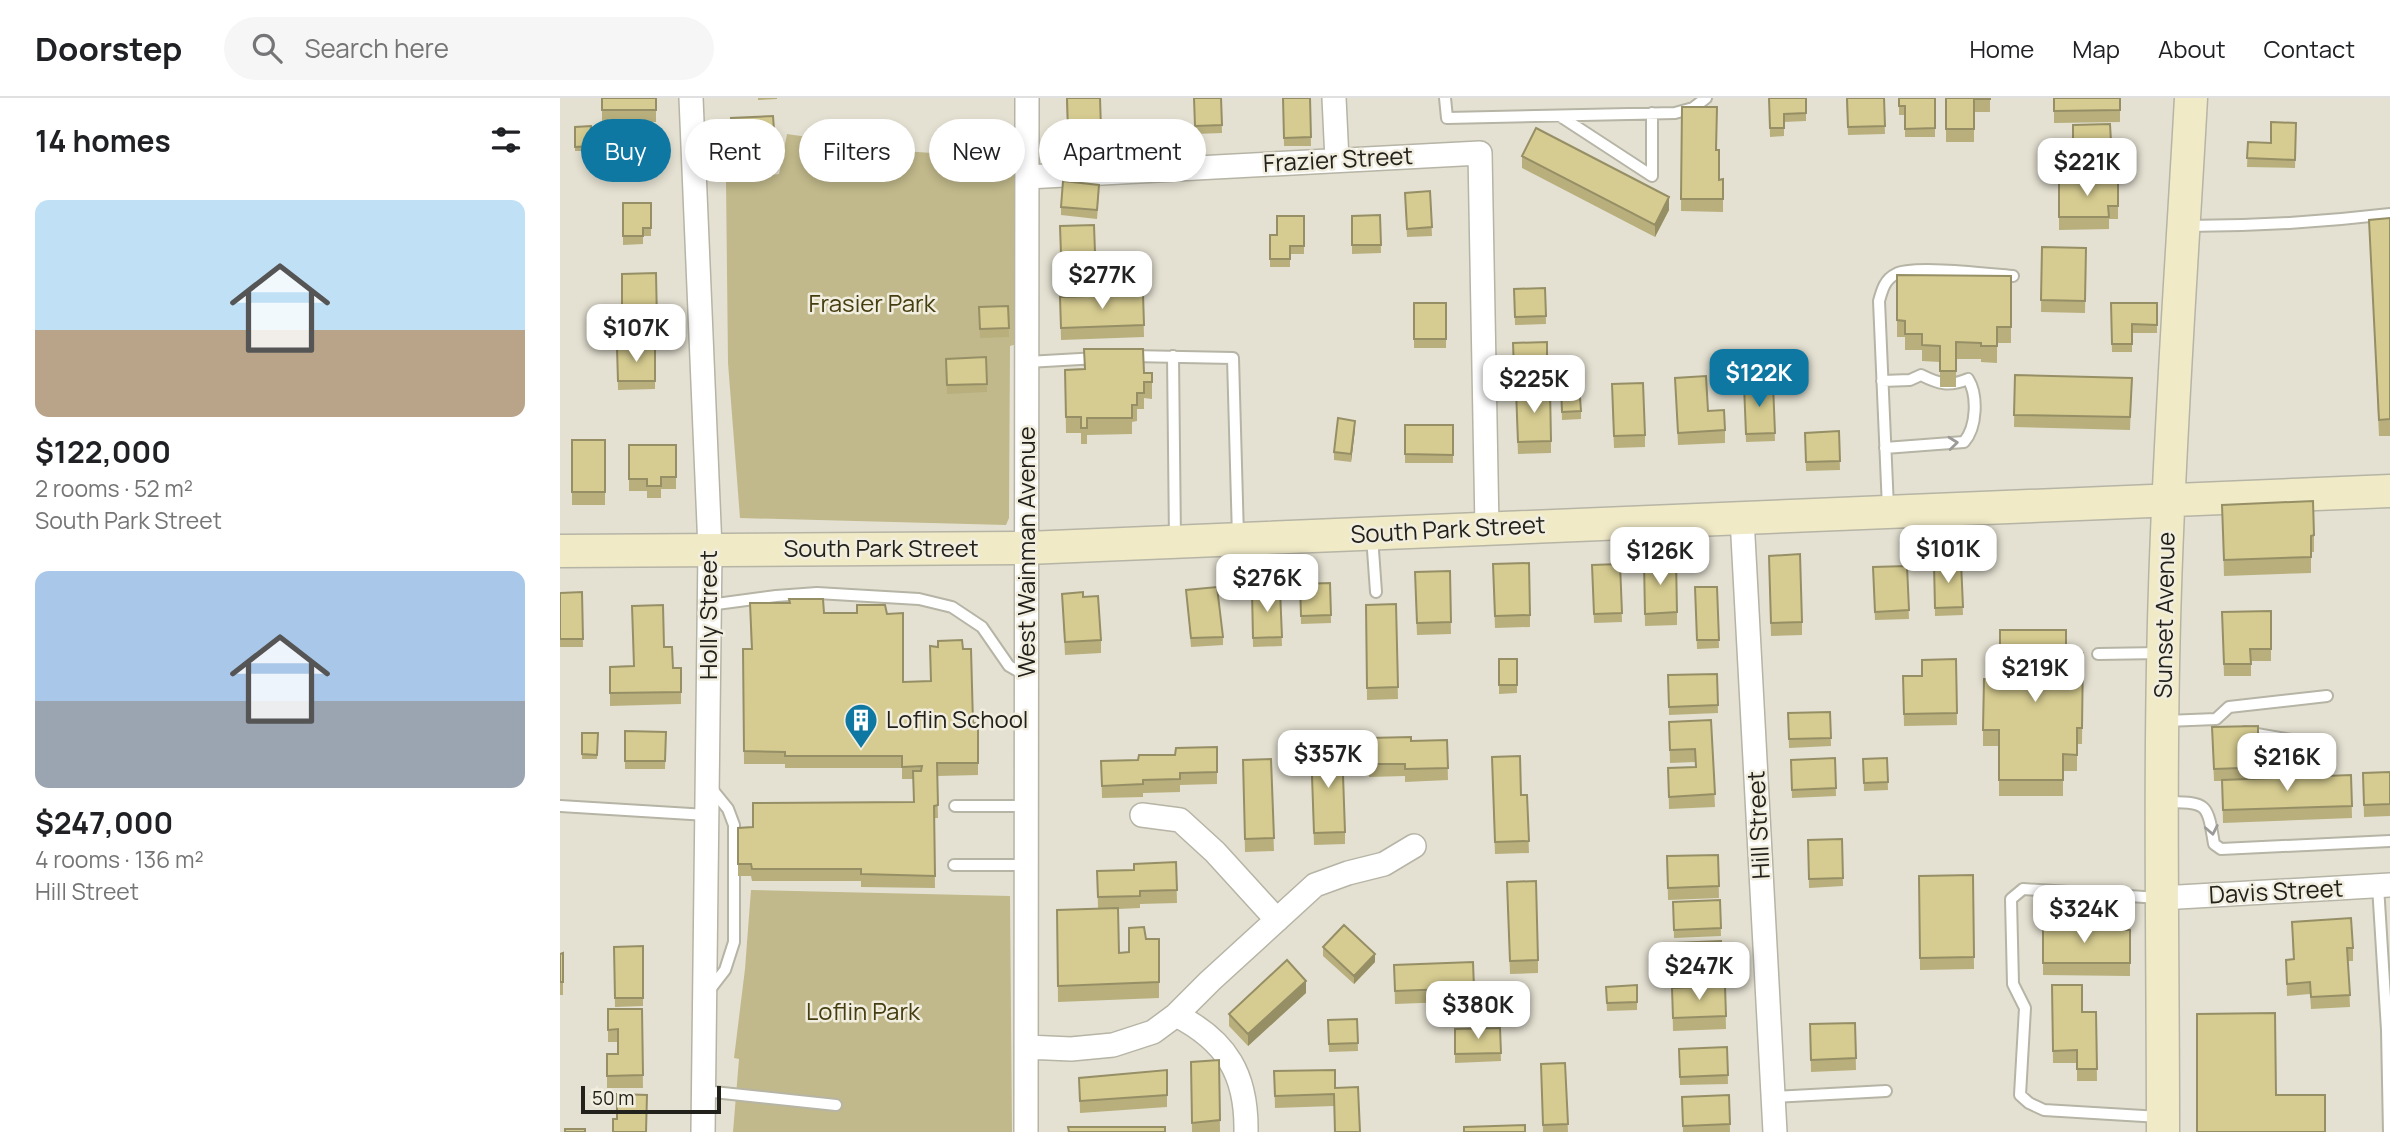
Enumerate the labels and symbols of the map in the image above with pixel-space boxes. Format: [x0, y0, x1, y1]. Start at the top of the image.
street label: Frazier Street [1262, 138, 1414, 179]
pin: $221K [2038, 139, 2136, 198]
pin: $277K [1053, 252, 1151, 311]
park label: Frasier Park [808, 286, 937, 319]
pin: $107K [587, 304, 685, 364]
pin: $122K [1710, 350, 1808, 409]
pin: $225K [1485, 356, 1583, 415]
street label: West Wainman Avenue [1009, 426, 1042, 678]
one-way arrow [1948, 436, 1959, 451]
street label: South Park Street [1350, 507, 1546, 550]
pin: $101K [1899, 526, 1997, 585]
pin: $126K [1611, 528, 1709, 587]
street label: South Park Street [783, 531, 979, 564]
street label: Sunset Avenue [2146, 531, 2181, 699]
street label: Holly Street [691, 550, 724, 680]
pin: $276K [1218, 554, 1316, 614]
pin: $219K [1986, 644, 2084, 704]
building icon: Loflin School [842, 701, 880, 750]
place label: Loflin School [886, 702, 1028, 735]
pin: $357K [1279, 730, 1377, 790]
pin: $216K [2238, 734, 2336, 793]
street label: Hill Street [1738, 770, 1777, 880]
one-way arrow [2203, 824, 2218, 836]
street label: Davis Street [2208, 871, 2344, 911]
pin: $324K [2035, 886, 2133, 945]
pin: $247K [1650, 942, 1748, 1002]
pin: $380K [1429, 982, 1527, 1041]
park label: Loflin Park [806, 994, 921, 1027]
scale bar [581, 1083, 721, 1115]

